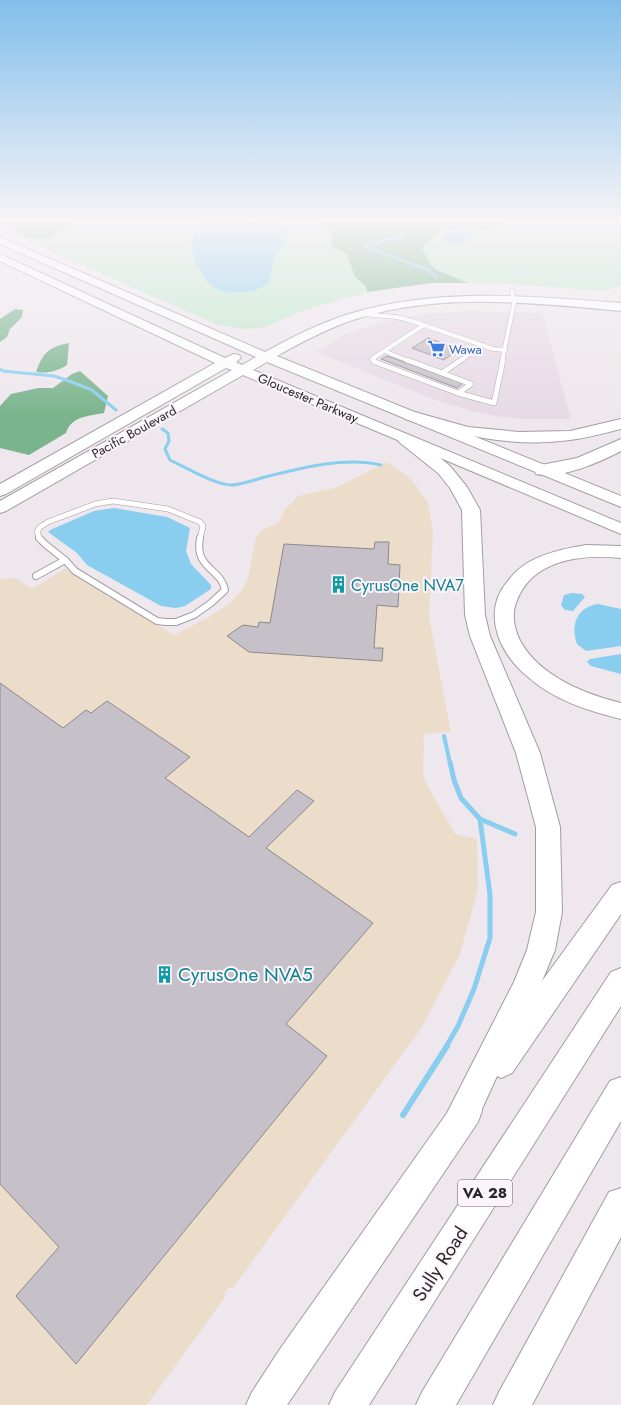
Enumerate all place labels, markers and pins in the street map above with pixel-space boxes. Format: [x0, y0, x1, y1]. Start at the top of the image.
supermarket icon: Wawa [426, 339, 446, 359]
place label: Wawa [449, 340, 482, 359]
place label: CyrusOne NVA7 [351, 574, 464, 597]
building icon: CyrusOne NVA7 [328, 575, 348, 595]
place label: CyrusOne NVA5 [178, 961, 313, 988]
building icon: CyrusOne NVA5 [155, 964, 175, 984]

